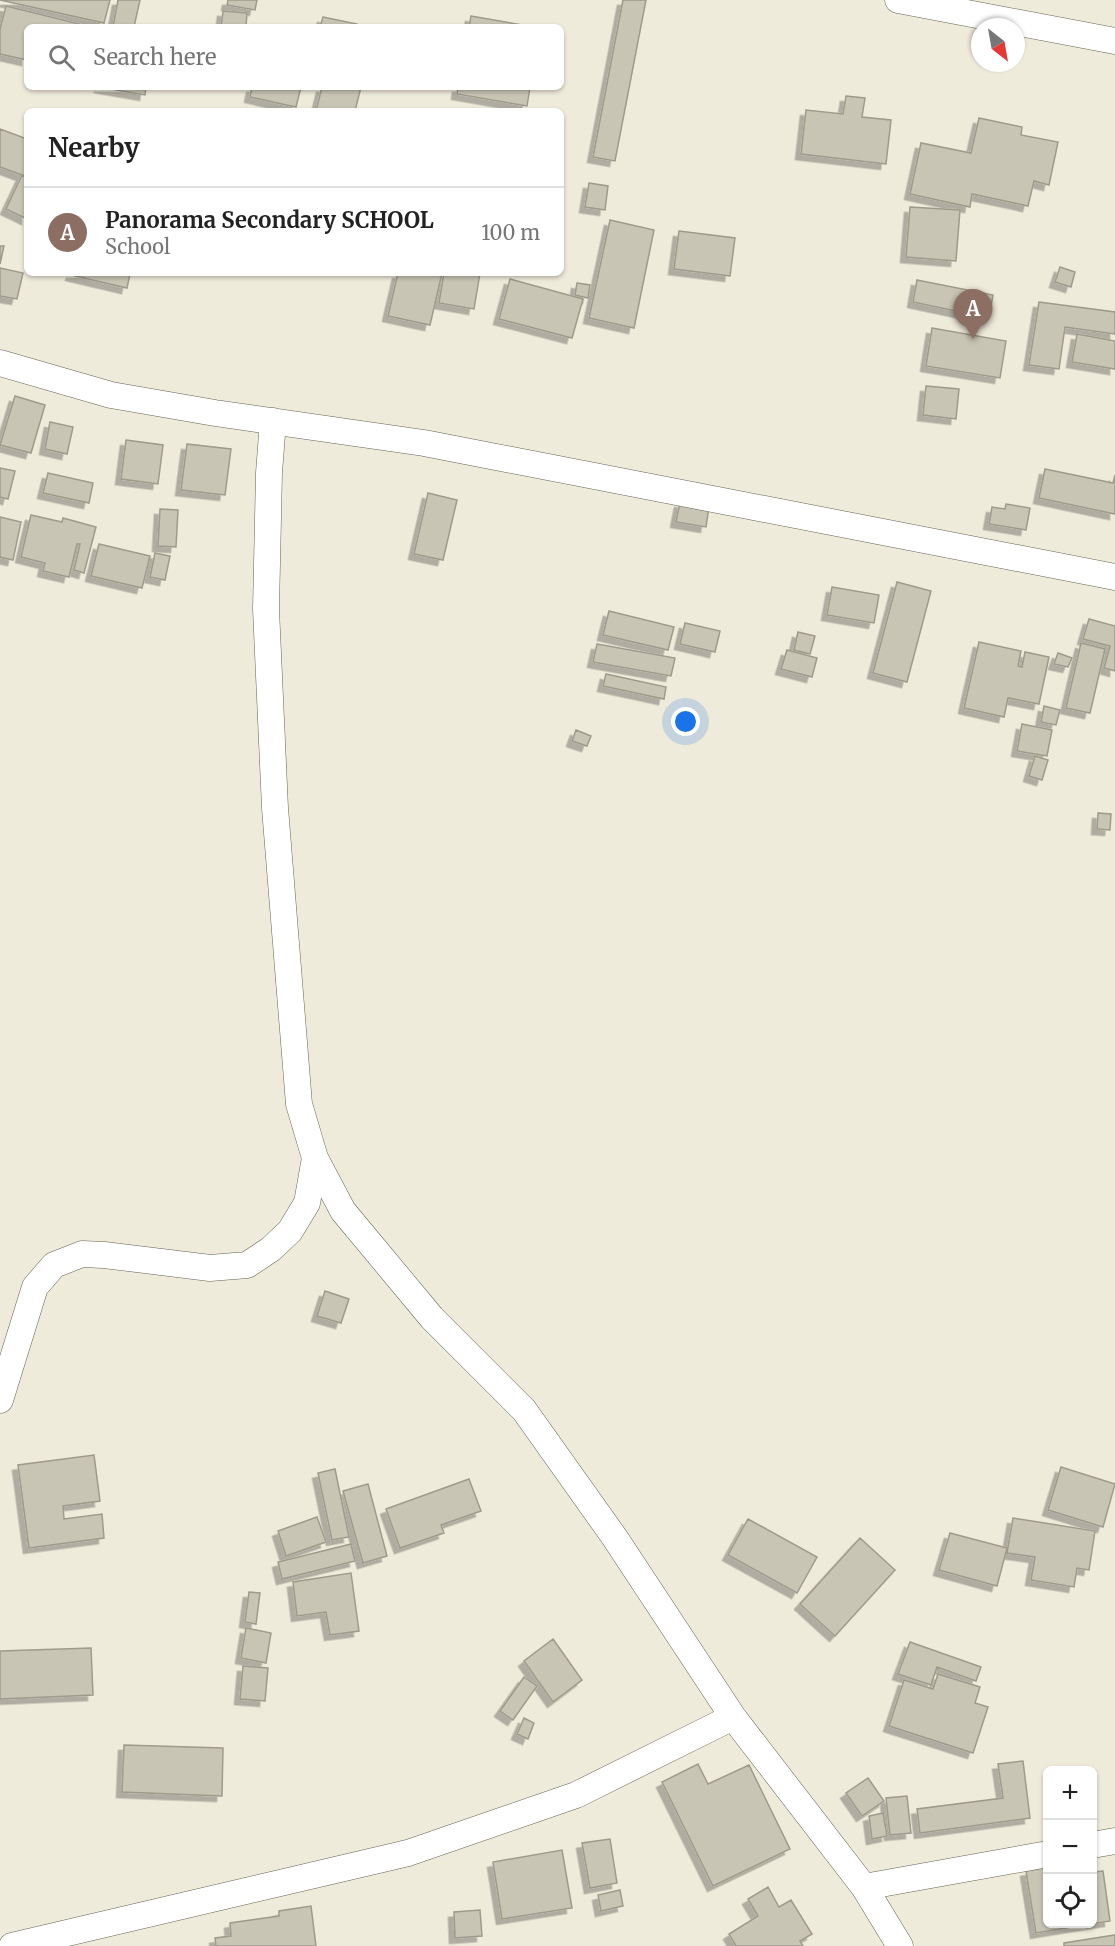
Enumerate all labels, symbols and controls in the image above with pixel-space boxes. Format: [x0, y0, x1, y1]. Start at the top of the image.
north arrow [971, 18, 1025, 72]
search box [24, 24, 564, 90]
icon: search [45, 41, 78, 74]
text: Search here [93, 43, 216, 71]
text: Nearby [48, 131, 140, 164]
text: Panorama Secondary SCHOOL [105, 206, 434, 234]
text: A [60, 220, 75, 245]
text: 100 m [481, 220, 540, 245]
text: School [105, 234, 170, 259]
pin: A [954, 290, 992, 339]
your location [671, 707, 700, 736]
map controls [1043, 1766, 1097, 1928]
button: + [1043, 1766, 1097, 1820]
button: − [1043, 1820, 1097, 1874]
button: locate [1043, 1874, 1097, 1928]

